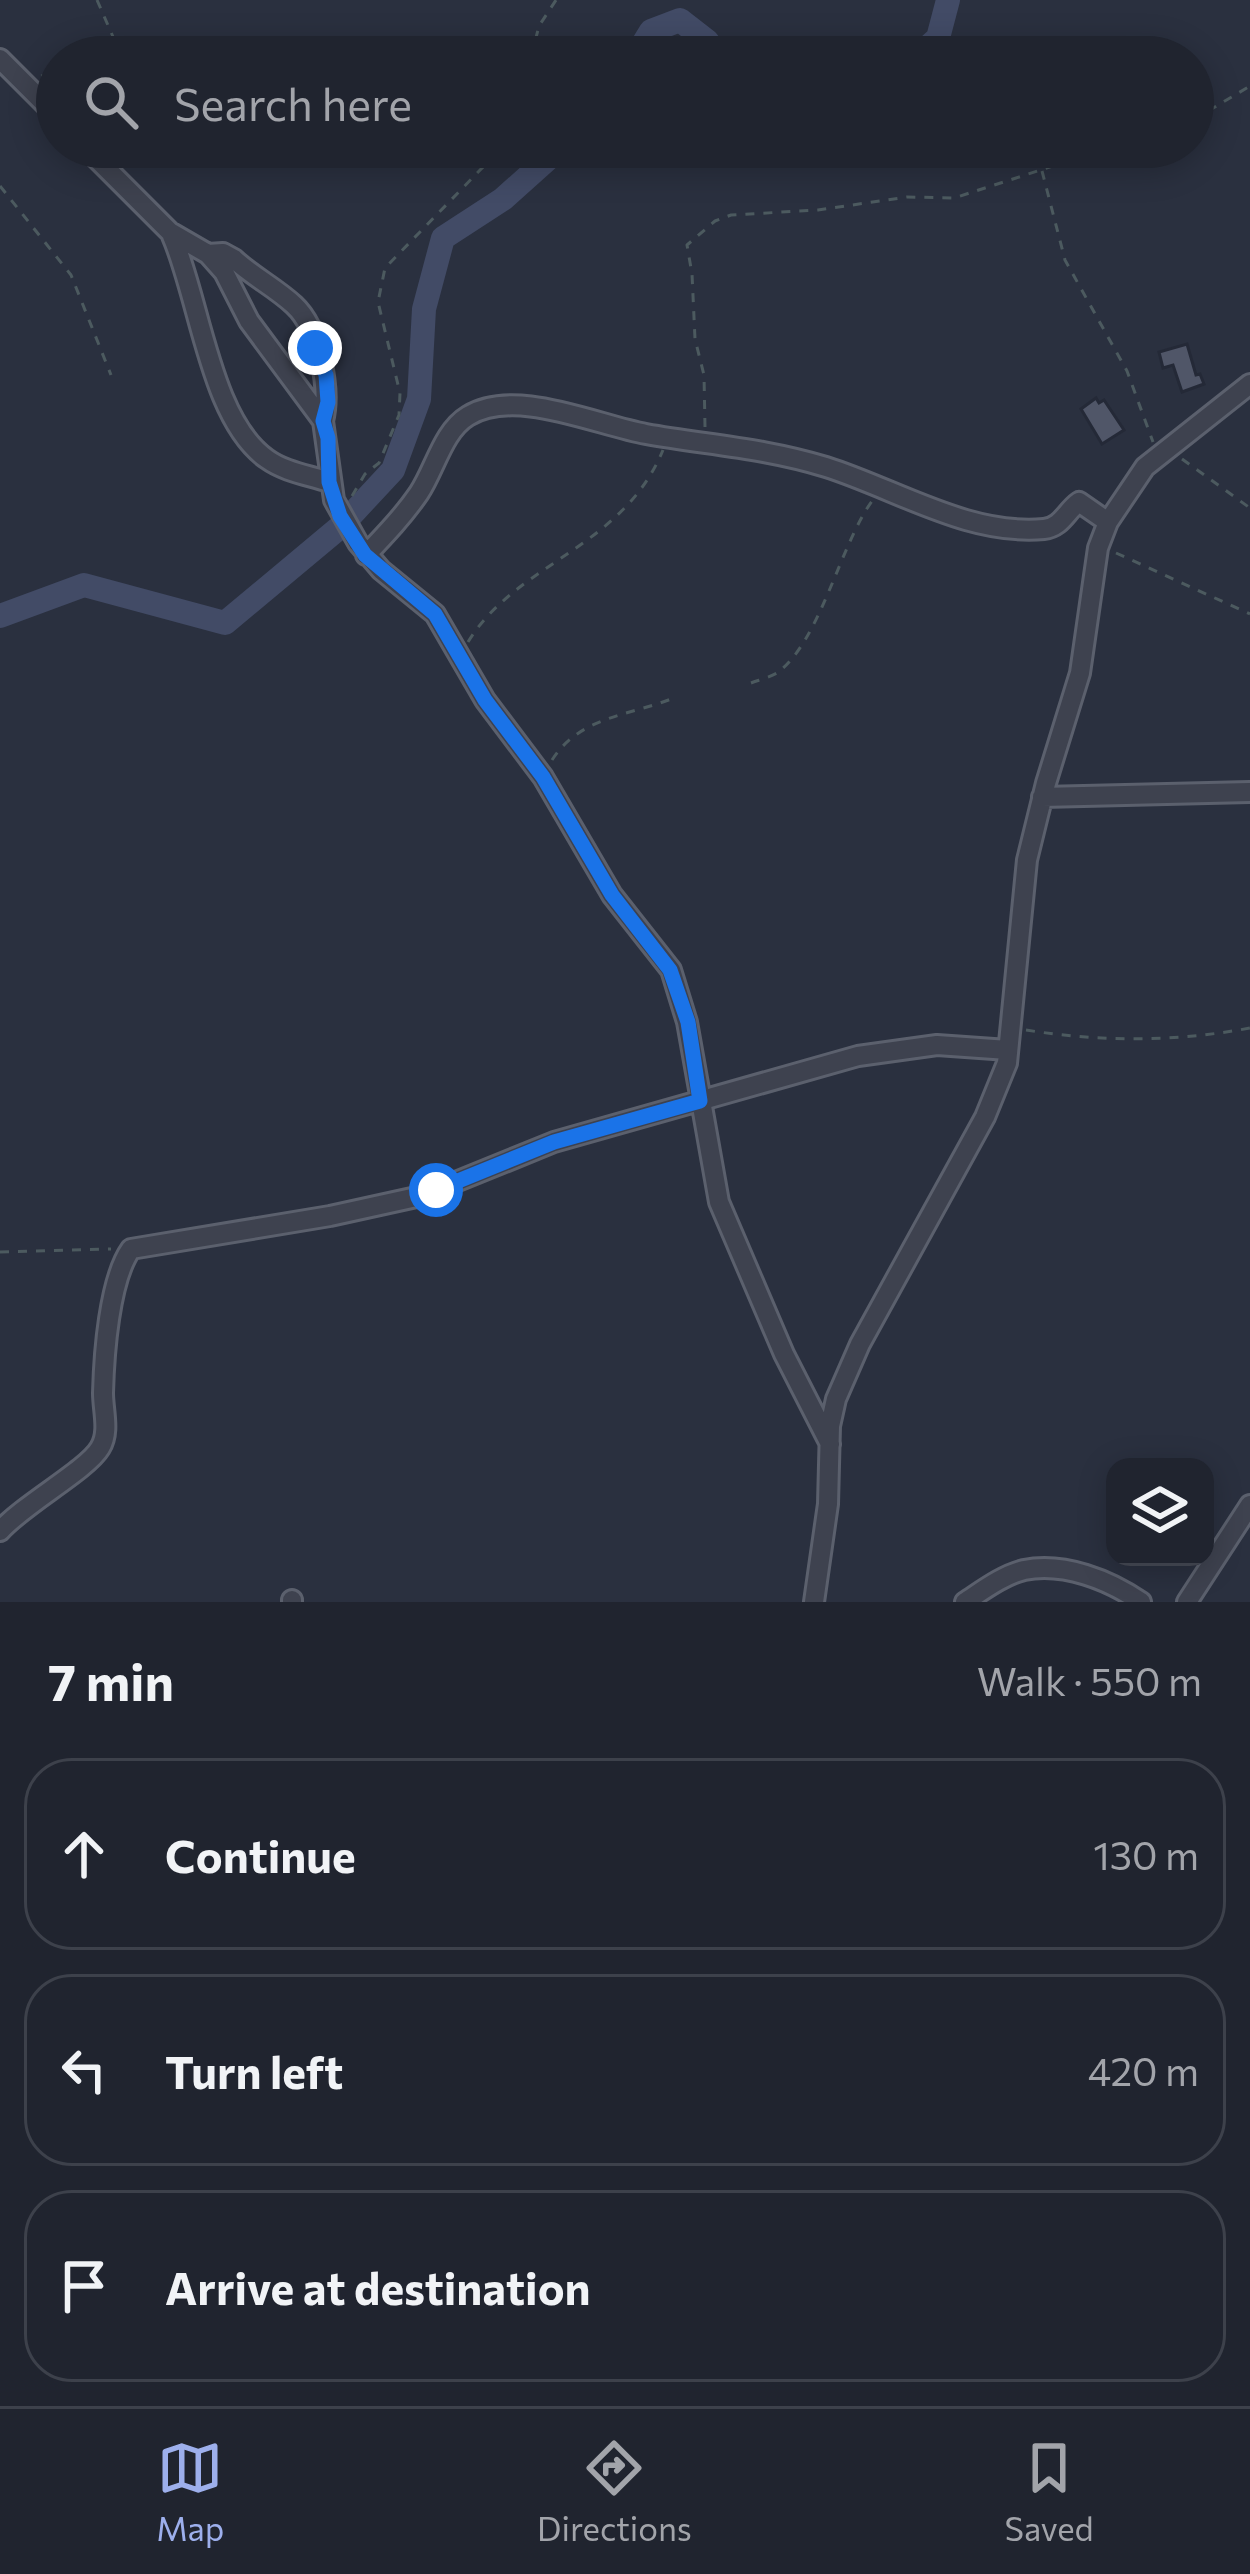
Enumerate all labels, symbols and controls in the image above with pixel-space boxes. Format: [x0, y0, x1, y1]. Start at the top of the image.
search box [36, 36, 1214, 168]
icon: search [78, 69, 144, 135]
text: Search here [174, 75, 412, 130]
route end [288, 321, 342, 375]
route start [409, 1163, 463, 1217]
map controls [1106, 1458, 1214, 1566]
button: layers [1106, 1458, 1214, 1566]
text: 7 min [48, 1649, 174, 1712]
text: Walk · 550 m [977, 1656, 1202, 1704]
icon: ahead [51, 1821, 117, 1887]
text: Continue [165, 1827, 356, 1882]
text: 130 m [1093, 1830, 1199, 1878]
icon: left [51, 2037, 117, 2103]
text: Turn left [165, 2043, 343, 2098]
text: 420 m [1088, 2046, 1199, 2094]
icon: arrive [51, 2253, 117, 2319]
text: Arrive at destination [165, 2259, 591, 2314]
tab: Map [156, 2435, 224, 2548]
tab: Directions [537, 2435, 692, 2548]
tab: Saved [1005, 2435, 1094, 2548]

